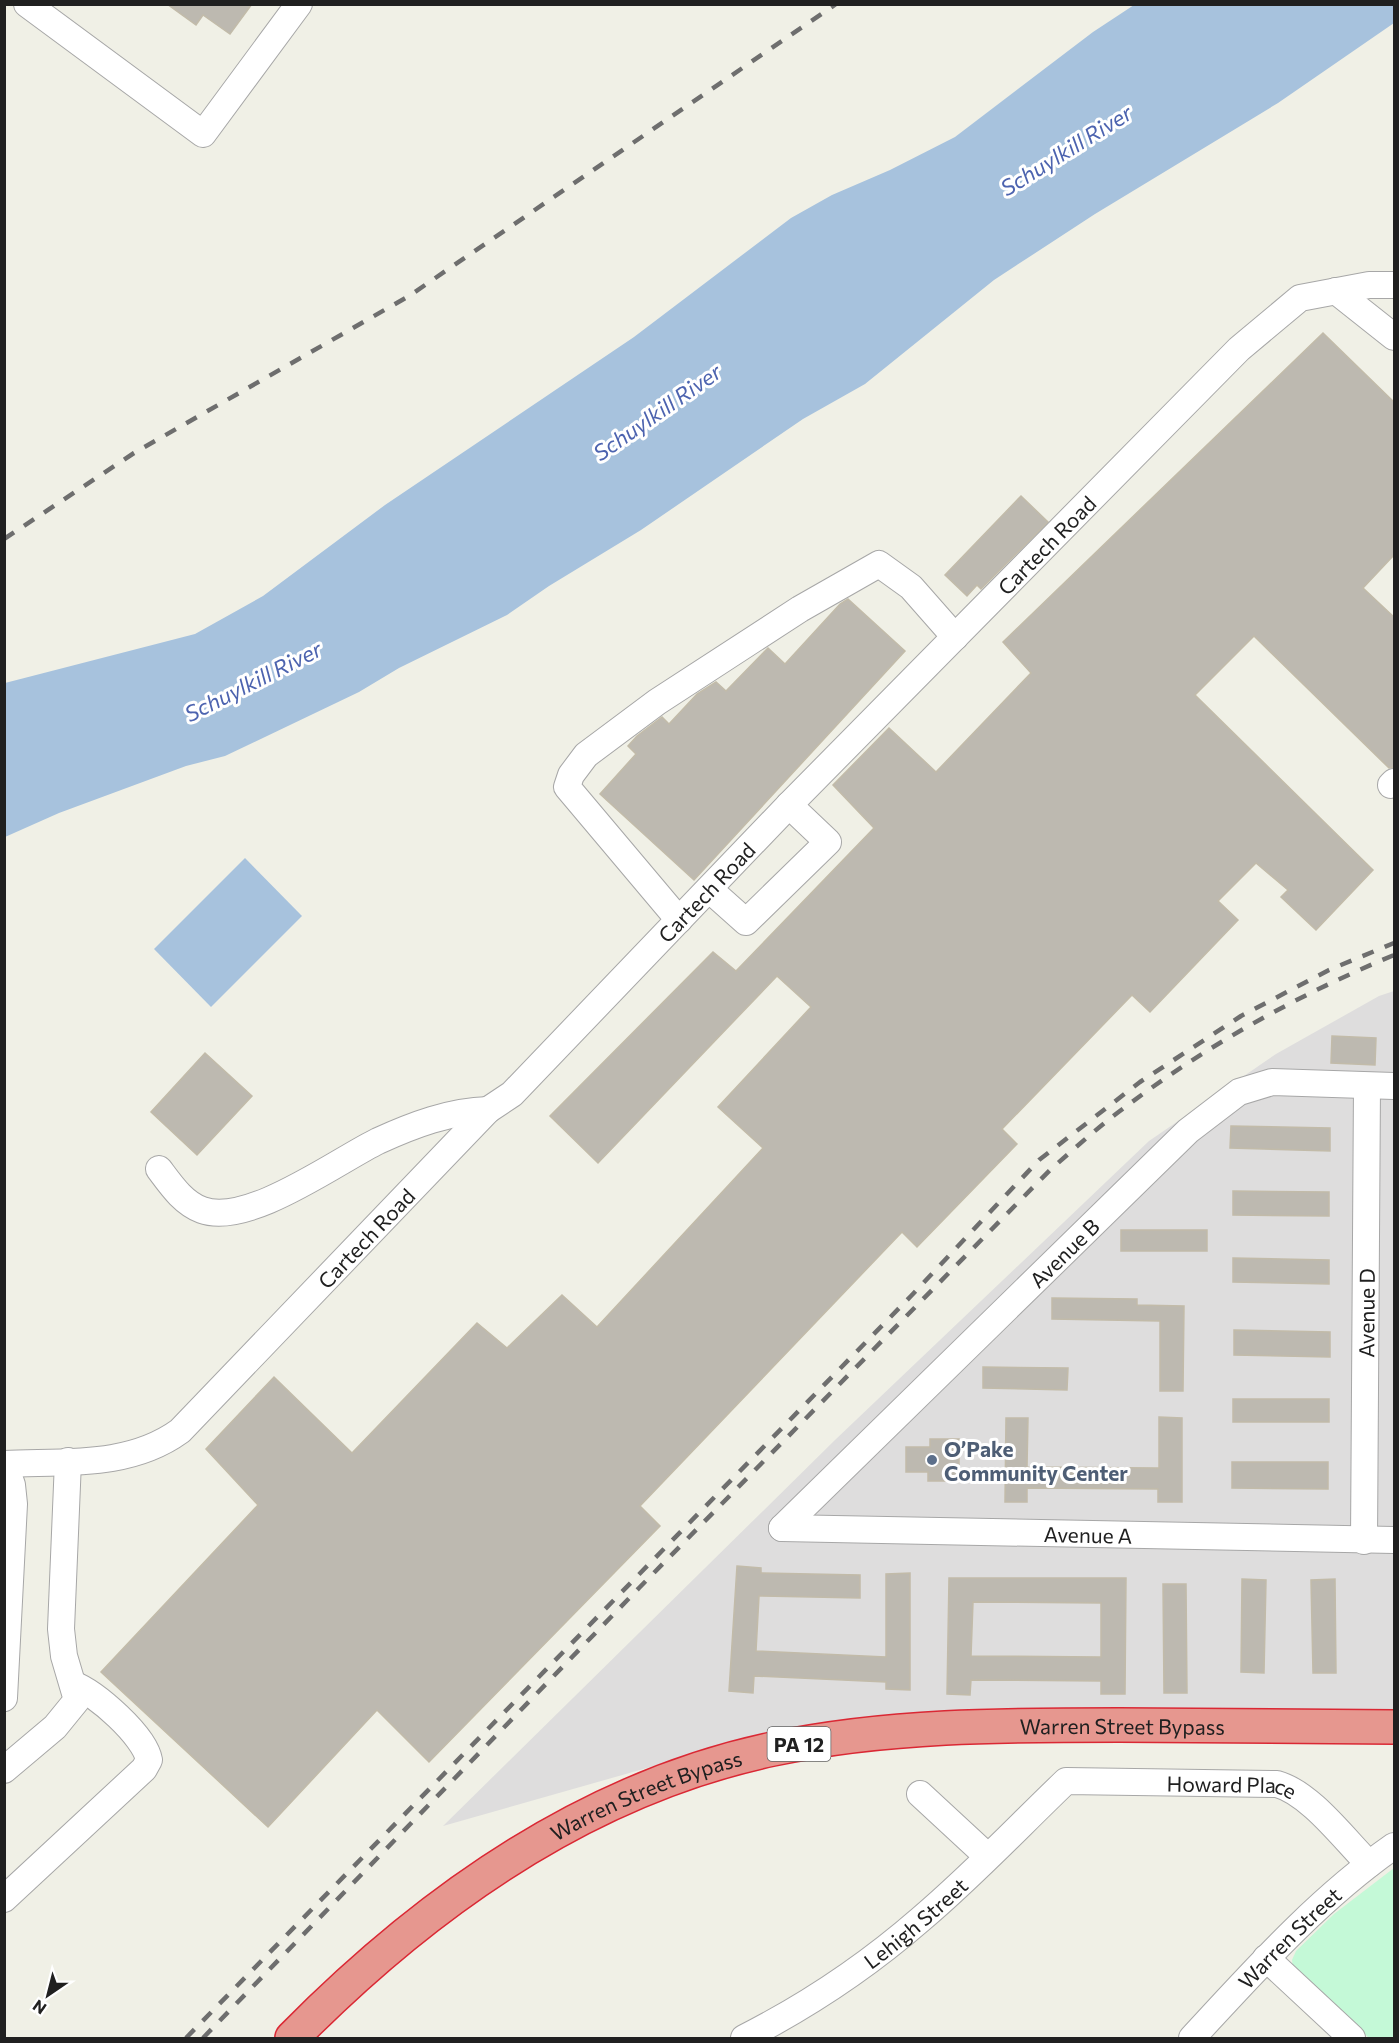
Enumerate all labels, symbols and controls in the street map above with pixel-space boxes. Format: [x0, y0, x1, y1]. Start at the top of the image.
water label: Schuylkill River [995, 98, 1138, 201]
water label: Schuylkill River [588, 357, 727, 466]
street label: Cartech Road [992, 490, 1100, 599]
water label: Schuylkill River [180, 634, 327, 727]
street label: Cartech Road [652, 837, 760, 947]
street label: Cartech Road [312, 1183, 419, 1293]
street label: Avenue B [1024, 1213, 1104, 1292]
street label: Avenue D [1353, 1268, 1378, 1358]
place label: O’Pake Community Center [944, 1436, 1128, 1485]
marker: O’Pake Community Center [925, 1453, 939, 1467]
street label: Avenue A [1043, 1521, 1132, 1547]
street label: Warren Street Bypass [1019, 1712, 1225, 1738]
road number: PA 12 [768, 1727, 830, 1761]
street label: Warren Street Bypass [546, 1744, 744, 1845]
street label: Howard Place [1166, 1770, 1301, 1803]
street label: Lehigh Street [858, 1872, 972, 1973]
street label: Warren Street [1232, 1881, 1346, 1993]
north arrow [18, 1965, 78, 2025]
text: N [29, 1996, 49, 2019]

